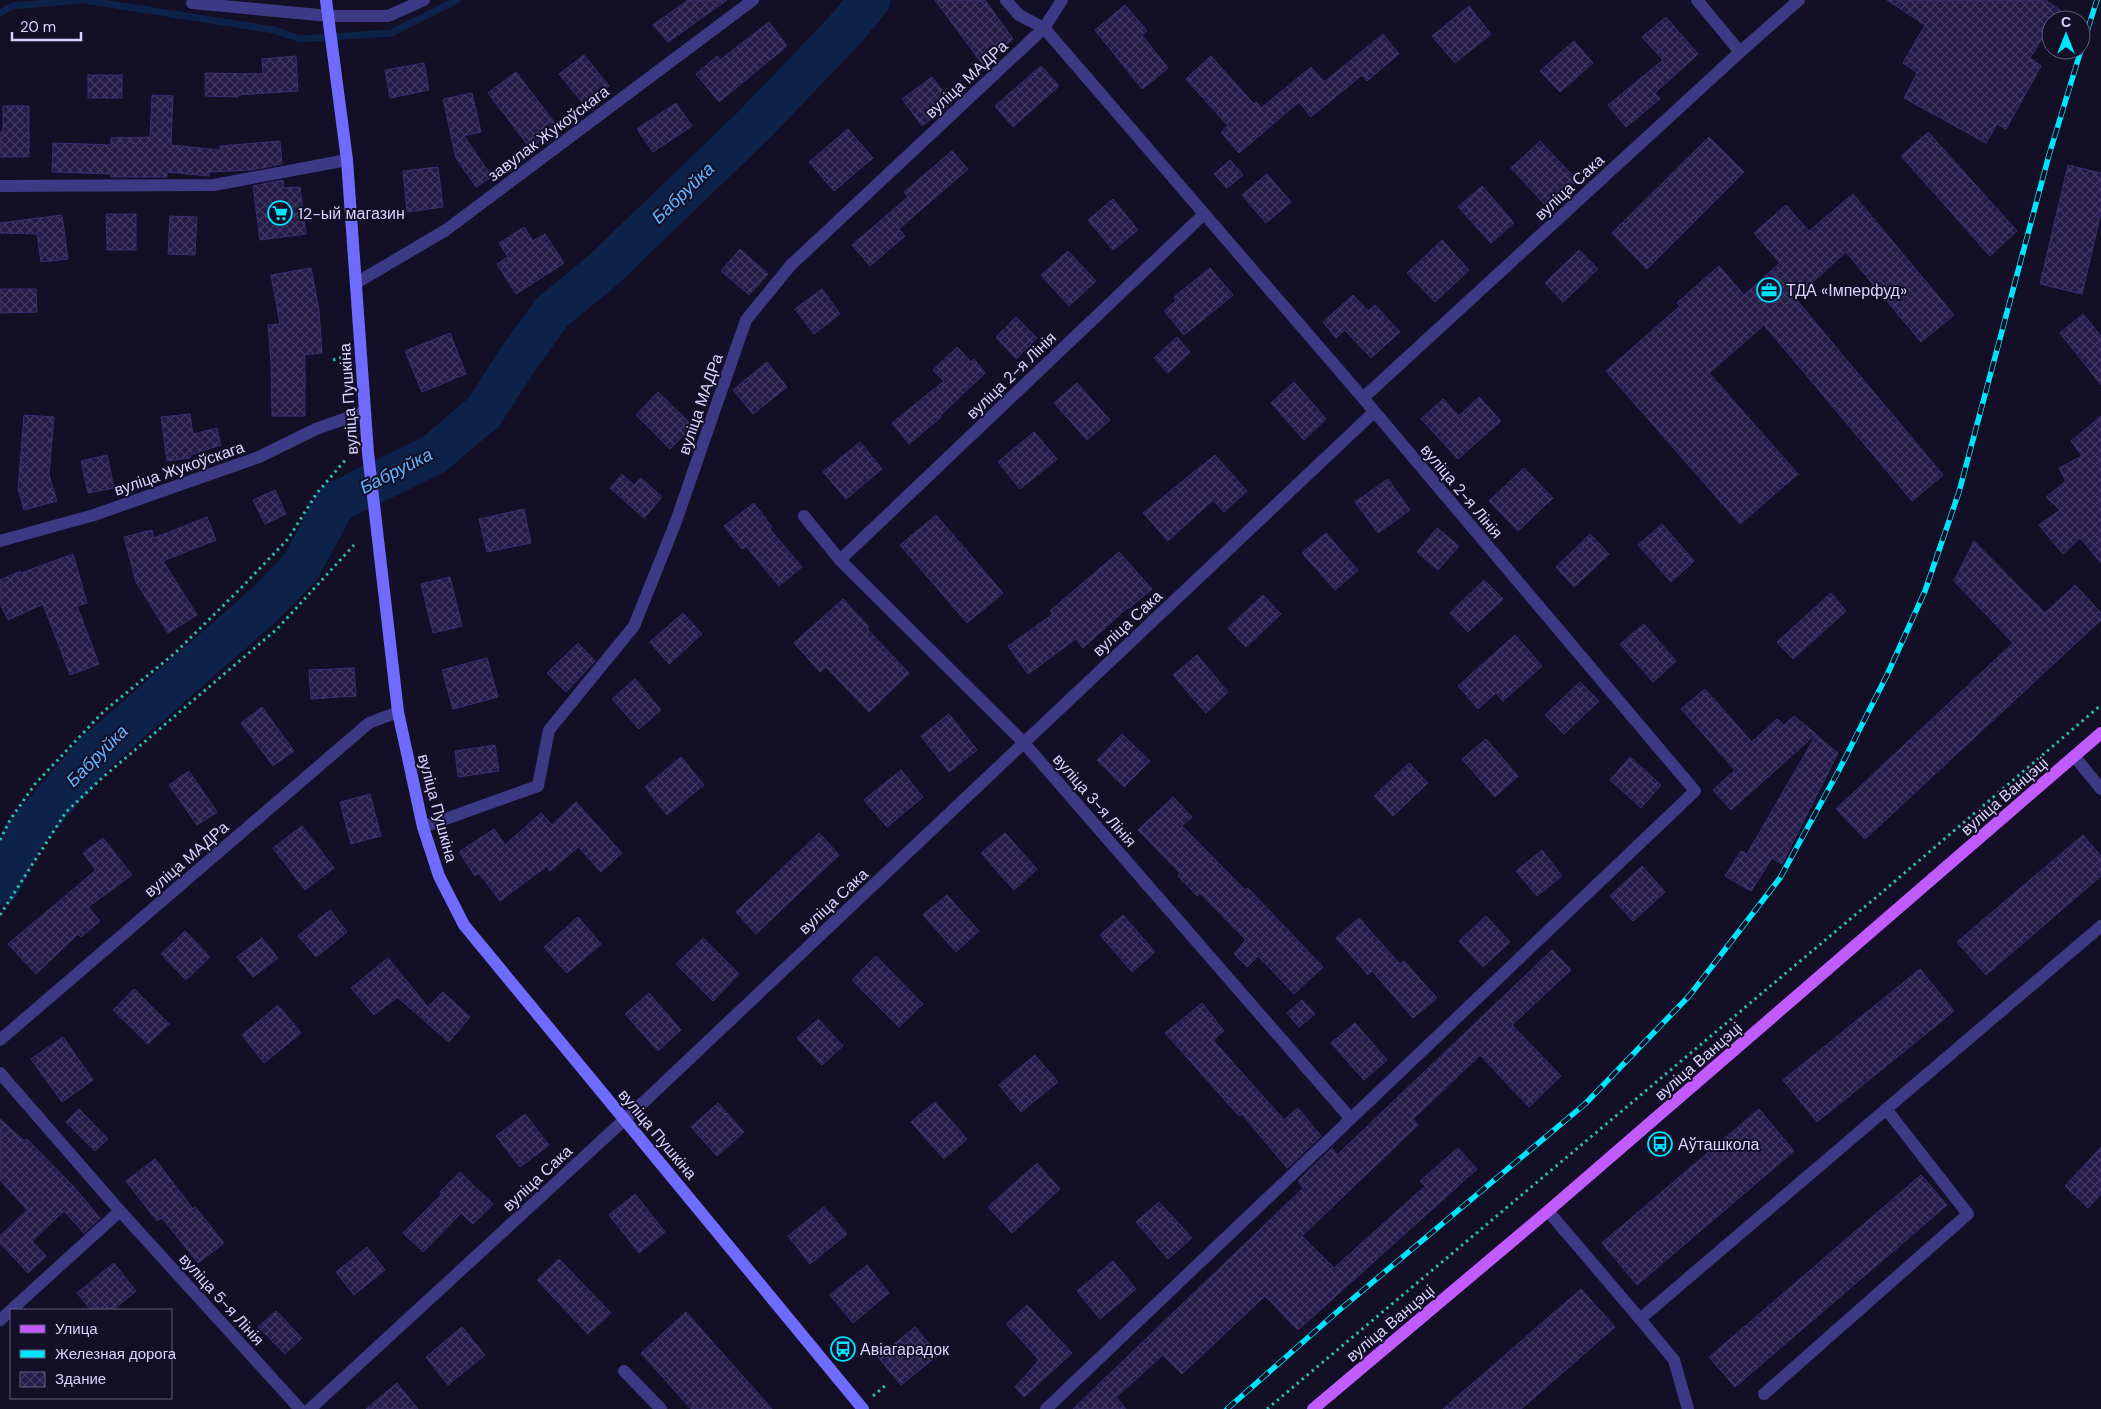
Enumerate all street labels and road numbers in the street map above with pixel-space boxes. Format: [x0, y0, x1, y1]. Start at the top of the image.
street label: вуліца МАДРа [921, 36, 1012, 123]
street label: завулак Жукоўскага [483, 81, 613, 186]
street label: вуліца Сака [1530, 150, 1609, 225]
street label: вуліца 2-я Лінія [962, 327, 1061, 424]
street label: вуліца Пушкіна [334, 342, 363, 455]
street label: вуліца МАДРа [673, 351, 728, 457]
street label: вуліца Жукоўскага [111, 436, 247, 501]
street label: вуліца 2-я Лінія [1416, 440, 1507, 543]
street label: вуліца Сака [1088, 586, 1167, 661]
street label: вуліца 3-я Лінія [1048, 749, 1141, 851]
street label: вуліца Пушкіна [413, 751, 462, 865]
street label: вуліца Ванцэці [1956, 753, 2053, 840]
street label: вуліца МАДРа [140, 817, 233, 902]
street label: вуліца Сака [794, 864, 873, 939]
street label: вуліца Ванцэці [1650, 1018, 1747, 1105]
street label: вуліца Пушкіна [614, 1085, 702, 1184]
street label: вуліца Сака [498, 1141, 577, 1216]
street label: вуліца 5-я Лінія [175, 1249, 269, 1350]
street label: вуліца Ванцэці [1342, 1280, 1439, 1367]

